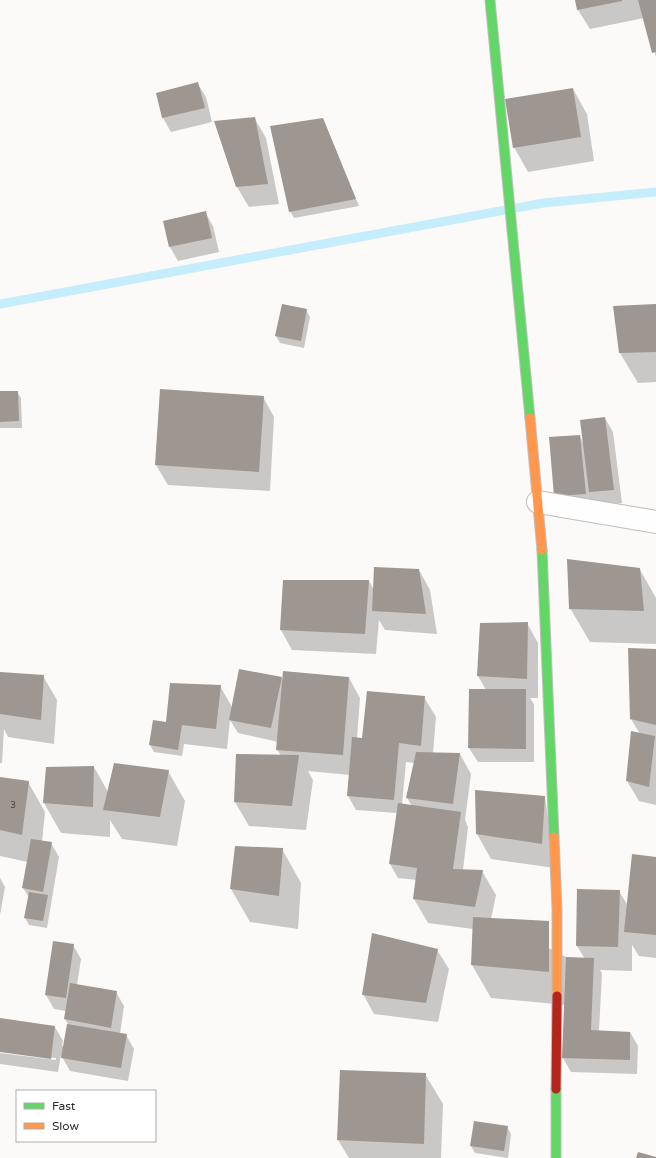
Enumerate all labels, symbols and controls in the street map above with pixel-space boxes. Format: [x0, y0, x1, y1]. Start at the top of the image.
house number: 3 [10, 800, 16, 811]
legend [16, 1090, 156, 1142]
text: Fast [52, 1099, 76, 1113]
text: Slow [52, 1119, 79, 1133]

